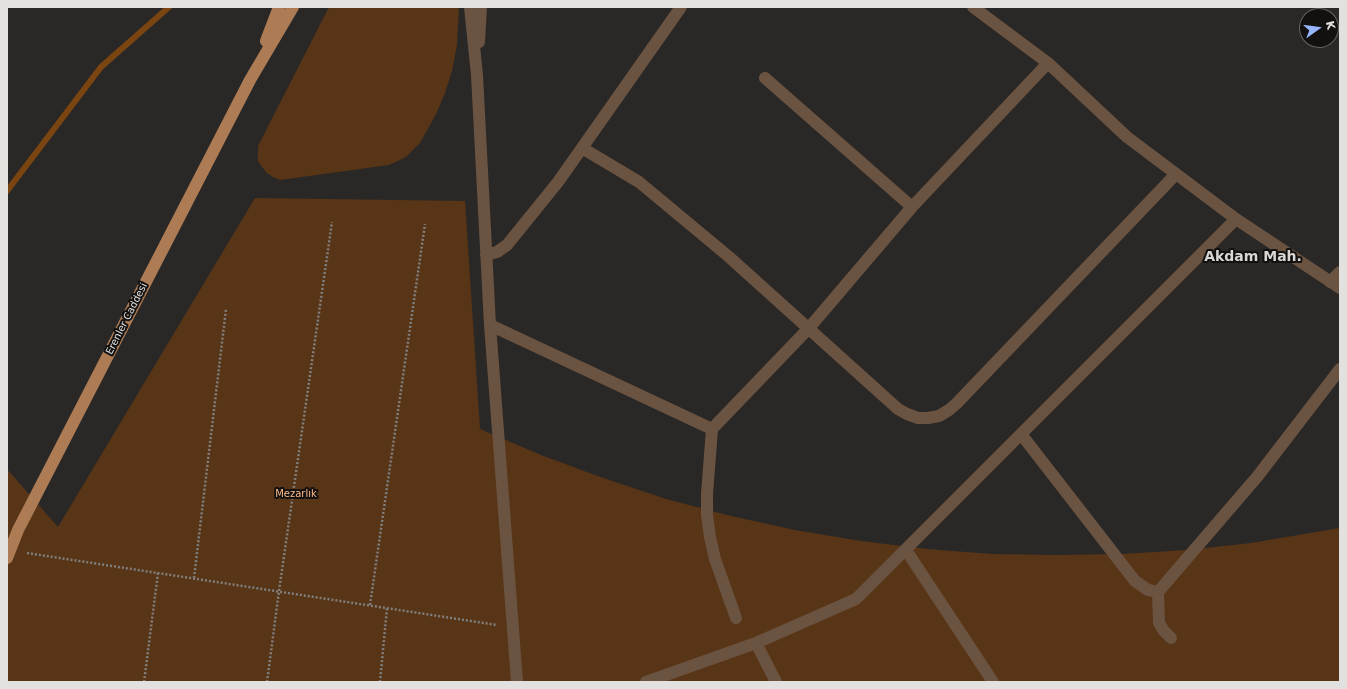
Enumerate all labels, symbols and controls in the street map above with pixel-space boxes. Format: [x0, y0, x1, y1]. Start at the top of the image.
north arrow [1299, 8, 1339, 48]
text: K [1323, 20, 1337, 31]
district label: Akdam Mah. [1204, 249, 1302, 265]
street label: Erenler Caddesi [104, 281, 150, 357]
park label: Mezarlık [275, 488, 317, 500]

